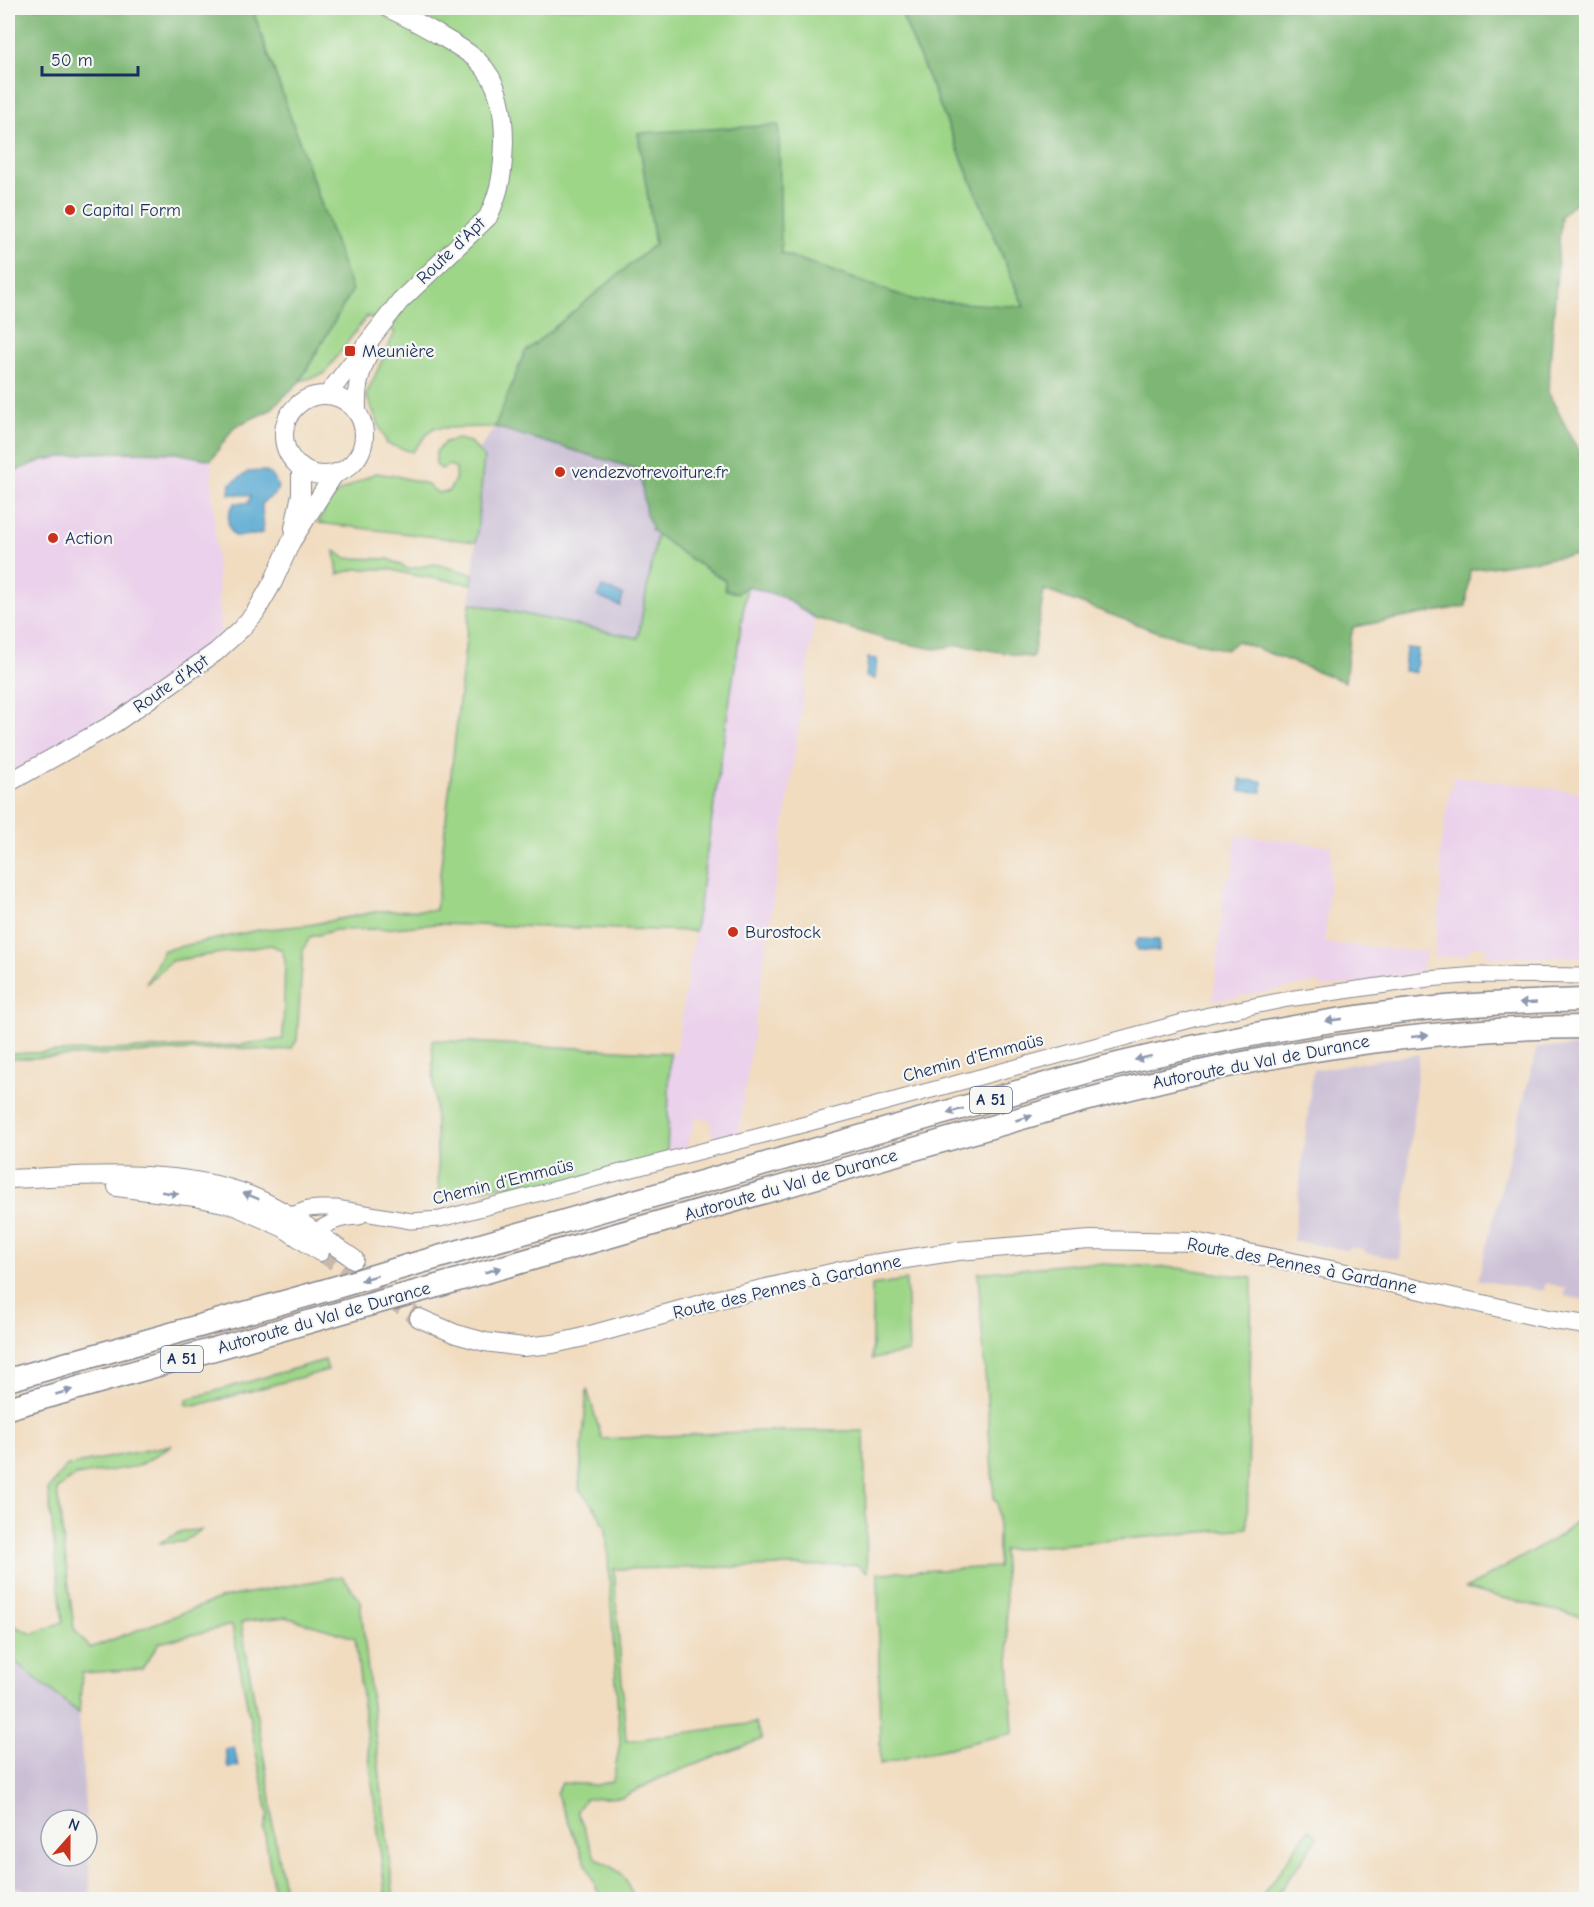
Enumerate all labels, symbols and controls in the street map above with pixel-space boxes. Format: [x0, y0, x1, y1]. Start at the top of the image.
scale bar [42, 39, 138, 77]
text: 50 m [51, 50, 93, 71]
place label: Capital Form [82, 200, 181, 221]
marker: Capital Form [63, 203, 77, 217]
street label: Route d'Apt [412, 213, 490, 289]
place label: Meunière [362, 341, 434, 362]
marker: Meunière [343, 344, 357, 358]
place label: vendezvotrevoiture.fr [571, 462, 729, 483]
marker: vendezvotrevoiture.fr [553, 465, 567, 479]
place label: Action [65, 528, 113, 549]
marker: Action [46, 531, 60, 545]
street label: Route d'Apt [129, 650, 213, 718]
place label: Burostock [745, 922, 821, 943]
marker: Burostock [726, 925, 740, 939]
one-way arrow [1519, 998, 1538, 1007]
one-way arrow [1324, 1016, 1343, 1025]
street label: Chemin d'Emmaüs [901, 1029, 1045, 1087]
street label: Autoroute du Val de Durance [1151, 1031, 1371, 1093]
one-way arrow [1410, 1031, 1429, 1041]
one-way arrow [1134, 1053, 1152, 1063]
road number: A 51 [970, 1087, 1012, 1113]
one-way arrow [946, 1106, 964, 1116]
one-way arrow [1015, 1113, 1033, 1122]
street label: Autoroute du Val de Durance [682, 1145, 900, 1225]
street label: Chemin d'Emmaüs [430, 1154, 576, 1210]
one-way arrow [161, 1189, 180, 1198]
one-way arrow [241, 1191, 259, 1201]
street label: Route des Pennes à Gardanne [1185, 1233, 1419, 1299]
street label: Route des Pennes à Gardanne [671, 1250, 903, 1324]
one-way arrow [484, 1265, 502, 1274]
one-way arrow [360, 1273, 378, 1283]
street label: Autoroute du Val de Durance [215, 1278, 433, 1358]
road number: A 51 [161, 1346, 203, 1372]
one-way arrow [55, 1387, 73, 1396]
north arrow [39, 1808, 99, 1868]
text: N [66, 1815, 82, 1835]

